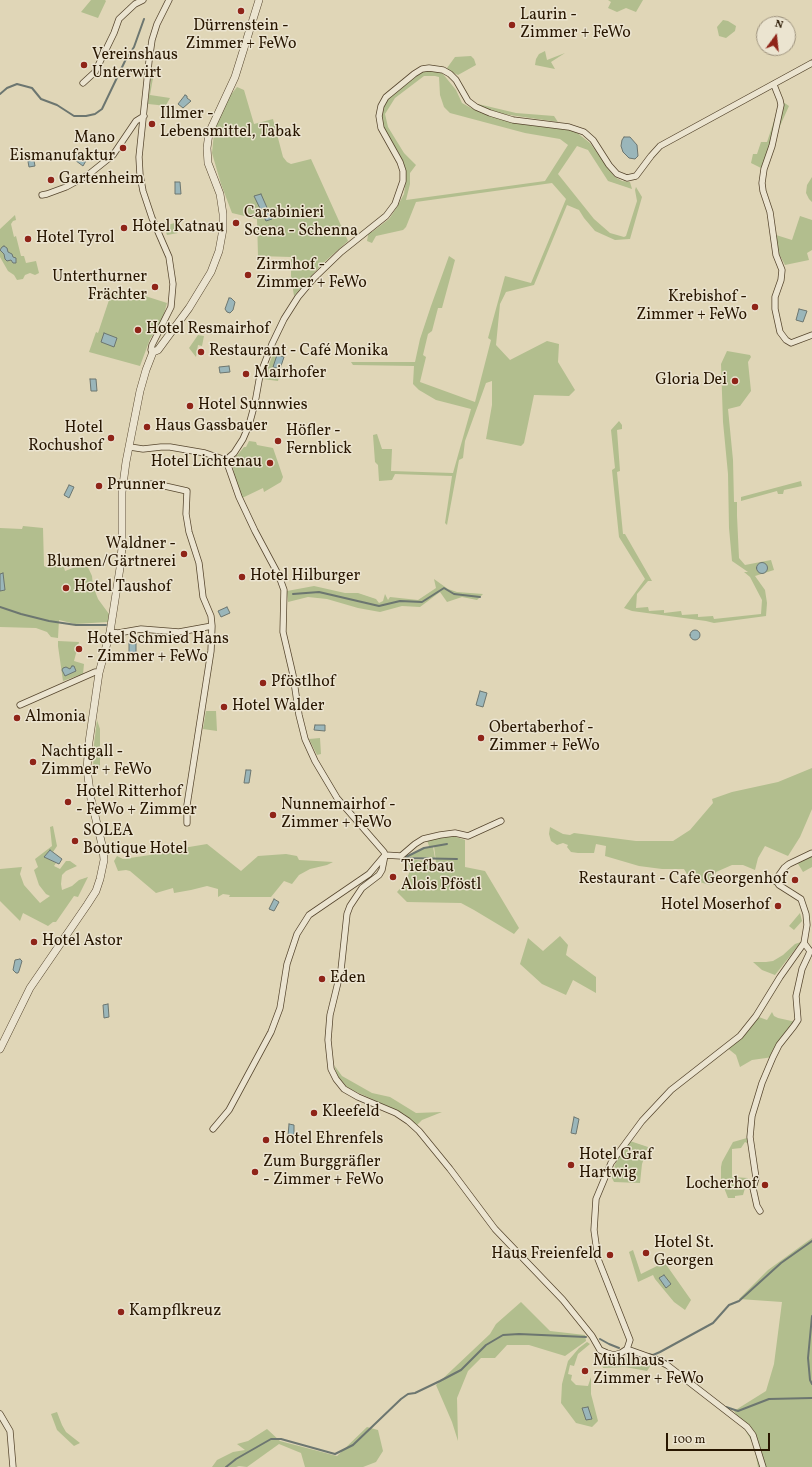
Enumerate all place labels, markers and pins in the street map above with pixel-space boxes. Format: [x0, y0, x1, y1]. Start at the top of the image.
marker: Dürrenstein - Zimmer + FeWo [236, 6, 246, 16]
place label: Laurin - Zimmer + FeWo [520, 6, 631, 44]
place label: Dürrenstein - Zimmer + FeWo [186, 17, 296, 55]
marker: Laurin - Zimmer + FeWo [507, 20, 517, 30]
place label: Vereinshaus Unterwirt [92, 46, 178, 84]
marker: Vereinshaus Unterwirt [79, 60, 89, 70]
place label: Illmer - Lebensmittel, Tabak [160, 105, 301, 143]
marker: Illmer - Lebensmittel, Tabak [147, 119, 157, 129]
place label: Mano Eismanufaktur [10, 129, 115, 167]
marker: Mano Eismanufaktur [118, 143, 128, 153]
place label: Gartenheim [59, 170, 144, 190]
marker: Gartenheim [46, 175, 56, 185]
place label: Carabinieri Scena - Schenna [244, 204, 358, 242]
place label: Hotel Katnau [132, 218, 224, 238]
marker: Carabinieri Scena - Schenna [231, 218, 241, 228]
marker: Hotel Katnau [119, 223, 129, 233]
place label: Hotel Tyrol [36, 229, 115, 249]
marker: Hotel Tyrol [23, 234, 33, 244]
place label: Zirmhof - Zimmer + FeWo [256, 256, 367, 294]
place label: Unterthurner Frächter [52, 268, 147, 306]
marker: Zirmhof - Zimmer + FeWo [243, 270, 253, 280]
marker: Unterthurner Frächter [150, 282, 160, 292]
place label: Krebishof - Zimmer + FeWo [636, 288, 747, 326]
marker: Krebishof - Zimmer + FeWo [750, 302, 760, 312]
place label: Hotel Resmairhof [146, 320, 270, 340]
marker: Hotel Resmairhof [133, 325, 143, 335]
place label: Restaurant - Café Monika [209, 342, 388, 362]
marker: Restaurant - Café Monika [196, 347, 206, 357]
place label: Mairhofer [254, 364, 326, 384]
marker: Mairhofer [241, 369, 251, 379]
place label: Gloria Dei [655, 371, 727, 391]
marker: Gloria Dei [730, 376, 740, 386]
place label: Hotel Sunnwies [198, 396, 308, 416]
marker: Hotel Sunnwies [185, 401, 195, 411]
place label: Haus Gassbauer [155, 417, 267, 437]
place label: Hotel Rochushof [28, 419, 103, 457]
marker: Haus Gassbauer [142, 422, 152, 432]
place label: Höfler - Fernblick [286, 422, 352, 460]
marker: Hotel Rochushof [106, 433, 116, 443]
marker: Höfler - Fernblick [273, 436, 283, 446]
place label: Hotel Lichtenau [151, 453, 262, 473]
marker: Hotel Lichtenau [265, 458, 275, 468]
place label: Prunner [107, 476, 165, 496]
marker: Prunner [94, 481, 104, 491]
place label: Waldner - Blumen/Gärtnerei [47, 535, 176, 573]
marker: Waldner - Blumen/Gärtnerei [179, 549, 189, 559]
place label: Hotel Hilburger [250, 567, 360, 587]
marker: Hotel Hilburger [237, 572, 247, 582]
place label: Hotel Taushof [74, 578, 171, 598]
marker: Hotel Taushof [61, 583, 71, 593]
place label: Hotel Schmied Hans - Zimmer + FeWo [87, 630, 229, 668]
marker: Hotel Schmied Hans - Zimmer + FeWo [74, 644, 84, 654]
place label: Pföstlhof [271, 673, 335, 693]
marker: Pföstlhof [258, 678, 268, 688]
place label: Hotel Walder [232, 697, 325, 717]
marker: Hotel Walder [219, 702, 229, 712]
place label: Almonia [25, 708, 86, 728]
marker: Almonia [12, 713, 22, 723]
place label: Obertaberhof - Zimmer + FeWo [489, 719, 600, 757]
marker: Obertaberhof - Zimmer + FeWo [476, 733, 486, 743]
place label: Nachtigall - Zimmer + FeWo [41, 743, 152, 781]
marker: Nachtigall - Zimmer + FeWo [28, 757, 38, 767]
place label: Hotel Ritterhof - FeWo + Zimmer [76, 783, 197, 821]
place label: Nunnemairhof - Zimmer + FeWo [281, 796, 396, 834]
marker: Hotel Ritterhof - FeWo + Zimmer [63, 797, 73, 807]
marker: Nunnemairhof - Zimmer + FeWo [268, 810, 278, 820]
place label: SOLEA Boutique Hotel [83, 822, 188, 860]
marker: SOLEA Boutique Hotel [70, 836, 80, 846]
place label: Tiefbau Alois Pföstl [401, 858, 481, 896]
place label: Restaurant - Cafe Georgenhof [578, 870, 787, 890]
marker: Tiefbau Alois Pföstl [388, 872, 398, 882]
marker: Restaurant - Cafe Georgenhof [790, 875, 800, 885]
place label: Hotel Moserhof [661, 896, 770, 916]
marker: Hotel Moserhof [773, 901, 783, 911]
place label: Hotel Astor [42, 932, 122, 952]
marker: Hotel Astor [29, 937, 39, 947]
place label: Eden [330, 969, 366, 989]
marker: Eden [317, 974, 327, 984]
place label: Kleefeld [322, 1103, 380, 1123]
marker: Kleefeld [309, 1108, 319, 1118]
place label: Hotel Ehrenfels [274, 1130, 383, 1150]
marker: Hotel Ehrenfels [261, 1135, 271, 1145]
place label: Hotel Graf Hartwig [579, 1146, 652, 1184]
place label: Zum Burggräfler - Zimmer + FeWo [263, 1153, 384, 1191]
marker: Hotel Graf Hartwig [566, 1160, 576, 1170]
marker: Zum Burggräfler - Zimmer + FeWo [250, 1167, 260, 1177]
place label: Locherhof [685, 1175, 757, 1195]
marker: Locherhof [760, 1180, 770, 1190]
place label: Hotel St. Georgen [654, 1234, 714, 1272]
place label: Haus Freienfeld [491, 1245, 602, 1265]
marker: Hotel St. Georgen [641, 1248, 651, 1258]
marker: Haus Freienfeld [605, 1250, 615, 1260]
place label: Kampflkreuz [129, 1302, 221, 1322]
marker: Kampflkreuz [116, 1307, 126, 1317]
place label: Mühlhaus - Zimmer + FeWo [593, 1352, 704, 1390]
marker: Mühlhaus - Zimmer + FeWo [580, 1366, 590, 1376]

